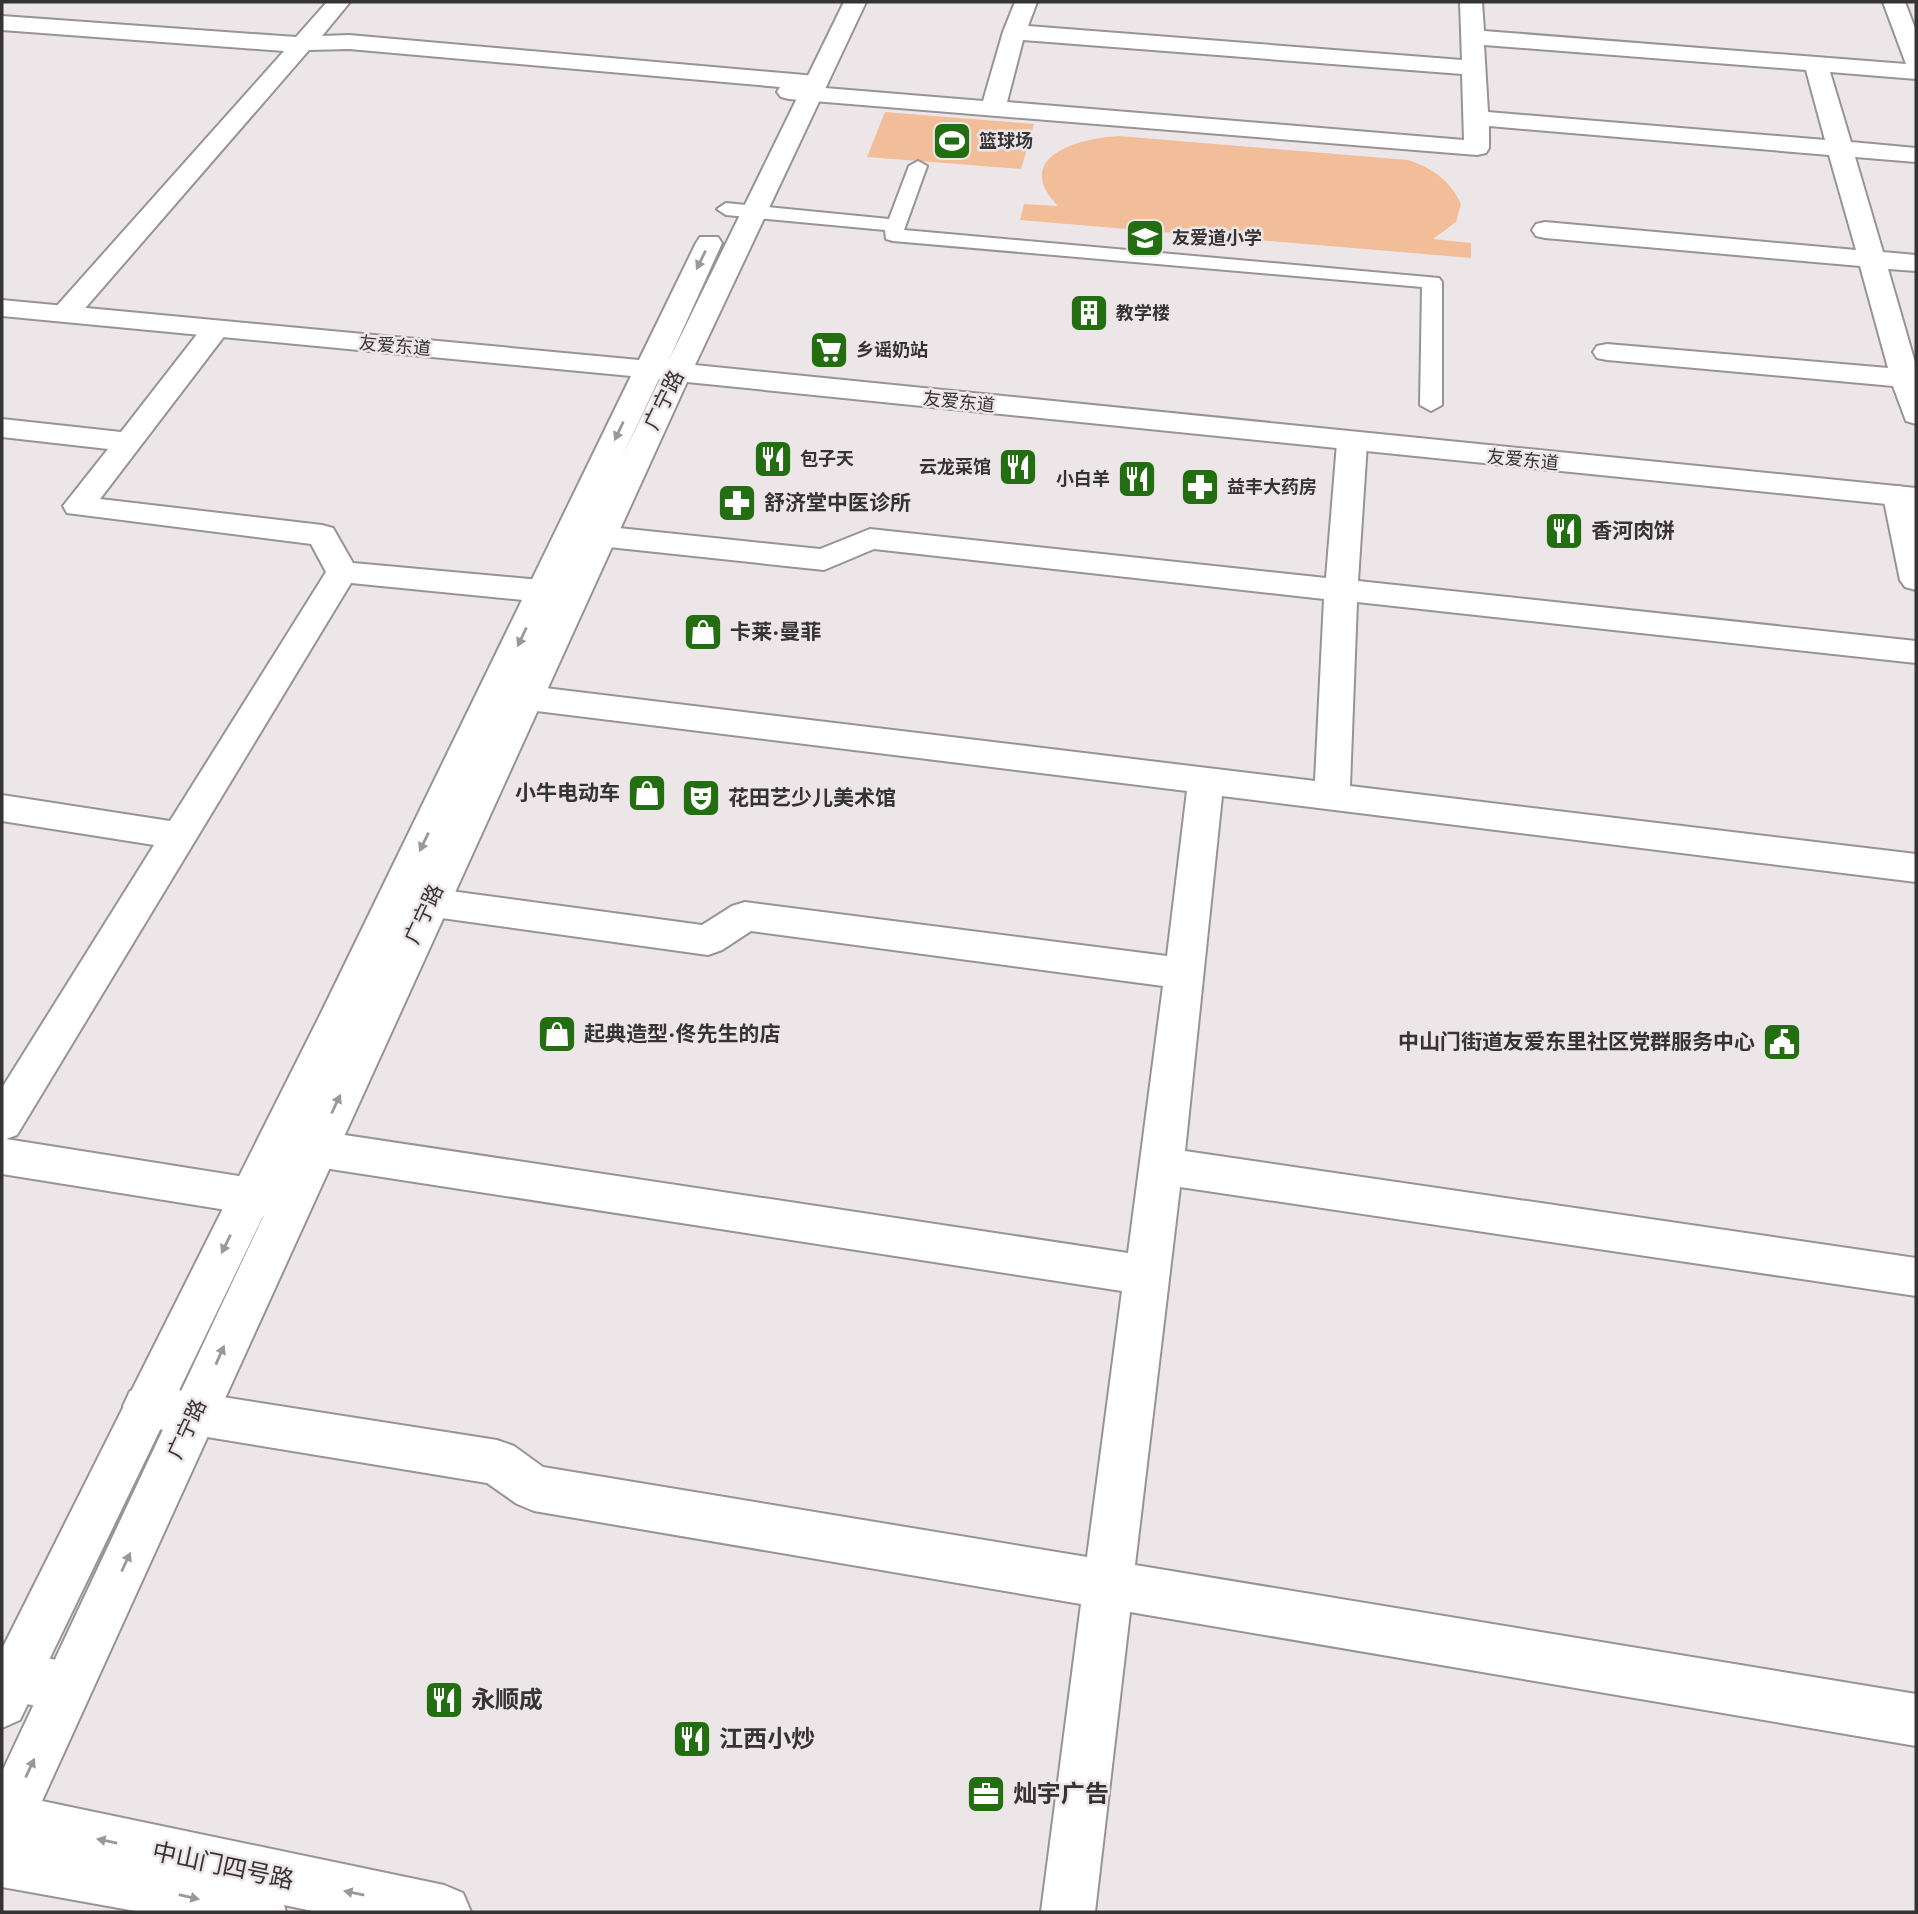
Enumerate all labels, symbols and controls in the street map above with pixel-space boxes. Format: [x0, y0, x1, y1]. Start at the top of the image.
sports icon: 篮球场 [931, 120, 973, 162]
place label: 篮球场 [979, 129, 1033, 152]
school or university icon: 友爱道小学 [1124, 217, 1166, 259]
place label: 友爱道小学 [1172, 226, 1262, 249]
one-way arrow [696, 250, 707, 270]
building icon: 教学楼 [1068, 292, 1110, 334]
place label: 教学楼 [1116, 301, 1170, 324]
supermarket icon: 乡谣奶站 [808, 329, 850, 371]
street label: 友爱东道 [358, 331, 432, 360]
place label: 乡谣奶站 [856, 338, 928, 361]
street label: 广宁路 [637, 365, 689, 434]
street label: 友爱东道 [922, 386, 996, 417]
one-way arrow [613, 421, 624, 441]
restaurant icon: 包子天 [752, 438, 794, 480]
street label: 友爱东道 [1486, 444, 1560, 475]
restaurant icon: 云龙菜馆 [997, 446, 1039, 488]
place label: 包子天 [800, 447, 854, 470]
place label: 云龙菜馆 [919, 455, 991, 478]
restaurant icon: 小白羊 [1116, 458, 1158, 500]
pharmacy icon: 益丰大药房 [1179, 466, 1221, 508]
place label: 小白羊 [1056, 467, 1110, 490]
place label: 益丰大药房 [1227, 475, 1317, 498]
pharmacy icon: 舒济堂中医诊所 [716, 482, 758, 524]
place label: 舒济堂中医诊所 [764, 488, 911, 516]
restaurant icon: 香河肉饼 [1543, 510, 1585, 552]
place label: 香河肉饼 [1591, 516, 1675, 544]
shop icon: 卡莱·曼菲 [682, 611, 724, 653]
place label: 卡莱·曼菲 [730, 617, 822, 645]
one-way arrow [517, 627, 528, 647]
shop icon: 小牛电动车 [626, 772, 668, 814]
theatre icon: 花田艺少儿美术馆 [680, 777, 722, 819]
place label: 小牛电动车 [515, 778, 620, 806]
place label: 花田艺少儿美术馆 [728, 783, 896, 811]
one-way arrow [418, 832, 429, 852]
street label: 广宁路 [397, 879, 449, 948]
shop icon: 起典造型·佟先生的店 [536, 1013, 578, 1055]
place label: 起典造型·佟先生的店 [584, 1019, 781, 1047]
public building icon: 中山门街道友爱东里社区党群服务中心 [1761, 1021, 1803, 1063]
place label: 中山门街道友爱东里社区党群服务中心 [1398, 1027, 1755, 1055]
one-way arrow [330, 1094, 342, 1114]
one-way arrow [220, 1234, 231, 1254]
one-way arrow [214, 1345, 226, 1365]
street label: 广宁路 [160, 1394, 212, 1463]
one-way arrow [120, 1552, 132, 1572]
restaurant icon: 永顺成 [423, 1679, 465, 1721]
place label: 永顺成 [471, 1683, 543, 1715]
restaurant icon: 江西小炒 [671, 1718, 713, 1760]
place label: 江西小炒 [719, 1722, 815, 1754]
one-way arrow [25, 1758, 36, 1778]
office icon: 灿宇广告 [965, 1773, 1007, 1815]
place label: 灿宇广告 [1013, 1777, 1109, 1809]
street label: 中山门四号路 [149, 1834, 297, 1896]
one-way arrow [96, 1835, 118, 1846]
one-way arrow [343, 1888, 365, 1899]
one-way arrow [178, 1891, 200, 1902]

